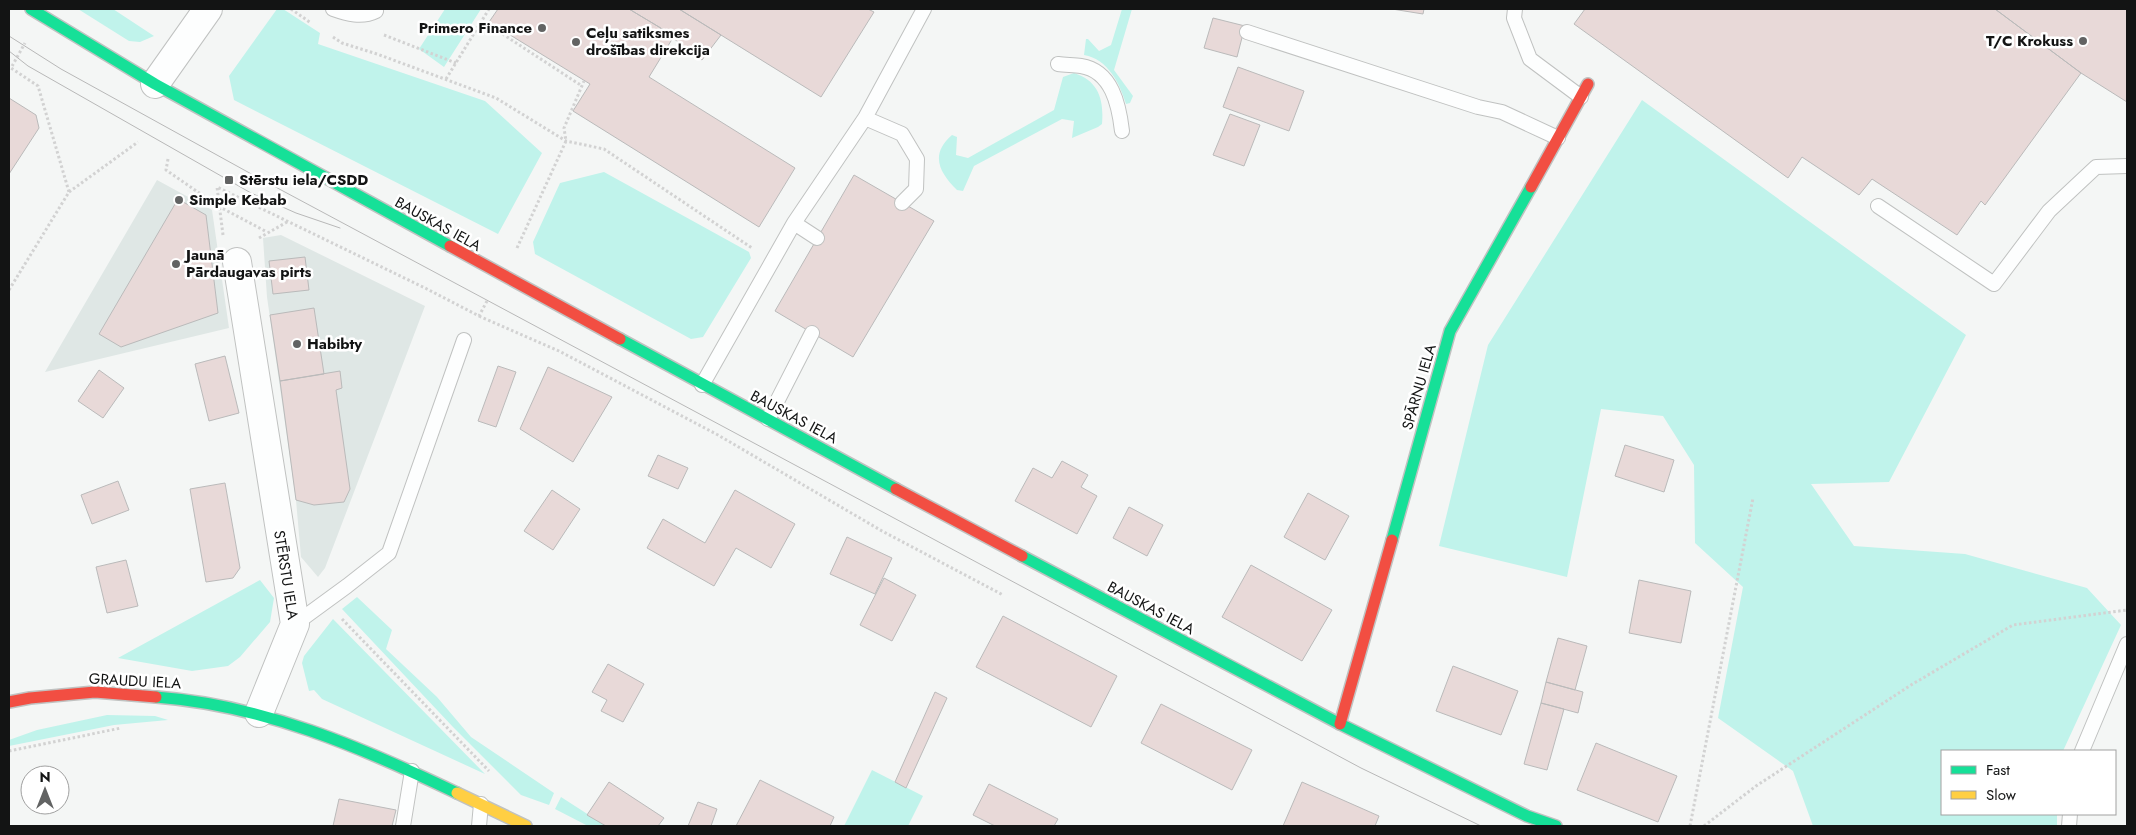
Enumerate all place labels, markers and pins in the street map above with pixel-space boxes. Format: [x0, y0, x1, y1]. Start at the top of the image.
place label: Primero Finance [419, 17, 532, 39]
marker: Primero Finance [536, 22, 548, 34]
place label: Ceļu satiksmes drošības direkcija [586, 22, 710, 61]
place label: T/C Krokuss [1986, 30, 2073, 52]
marker: T/C Krokuss [2077, 35, 2089, 47]
marker: Ceļu satiksmes drošības direkcija [570, 36, 582, 48]
place label: Stērstu iela/CSDD [239, 169, 368, 191]
marker: Stērstu iela/CSDD [223, 174, 235, 186]
place label: Simple Kebab [189, 189, 286, 211]
marker: Simple Kebab [173, 194, 185, 206]
place label: Jaunā Pārdaugavas pirts [183, 244, 311, 283]
marker: Jaunā Pārdaugavas pirts [170, 258, 182, 270]
place label: Habibty [307, 333, 362, 355]
marker: Habibty [291, 338, 303, 350]

